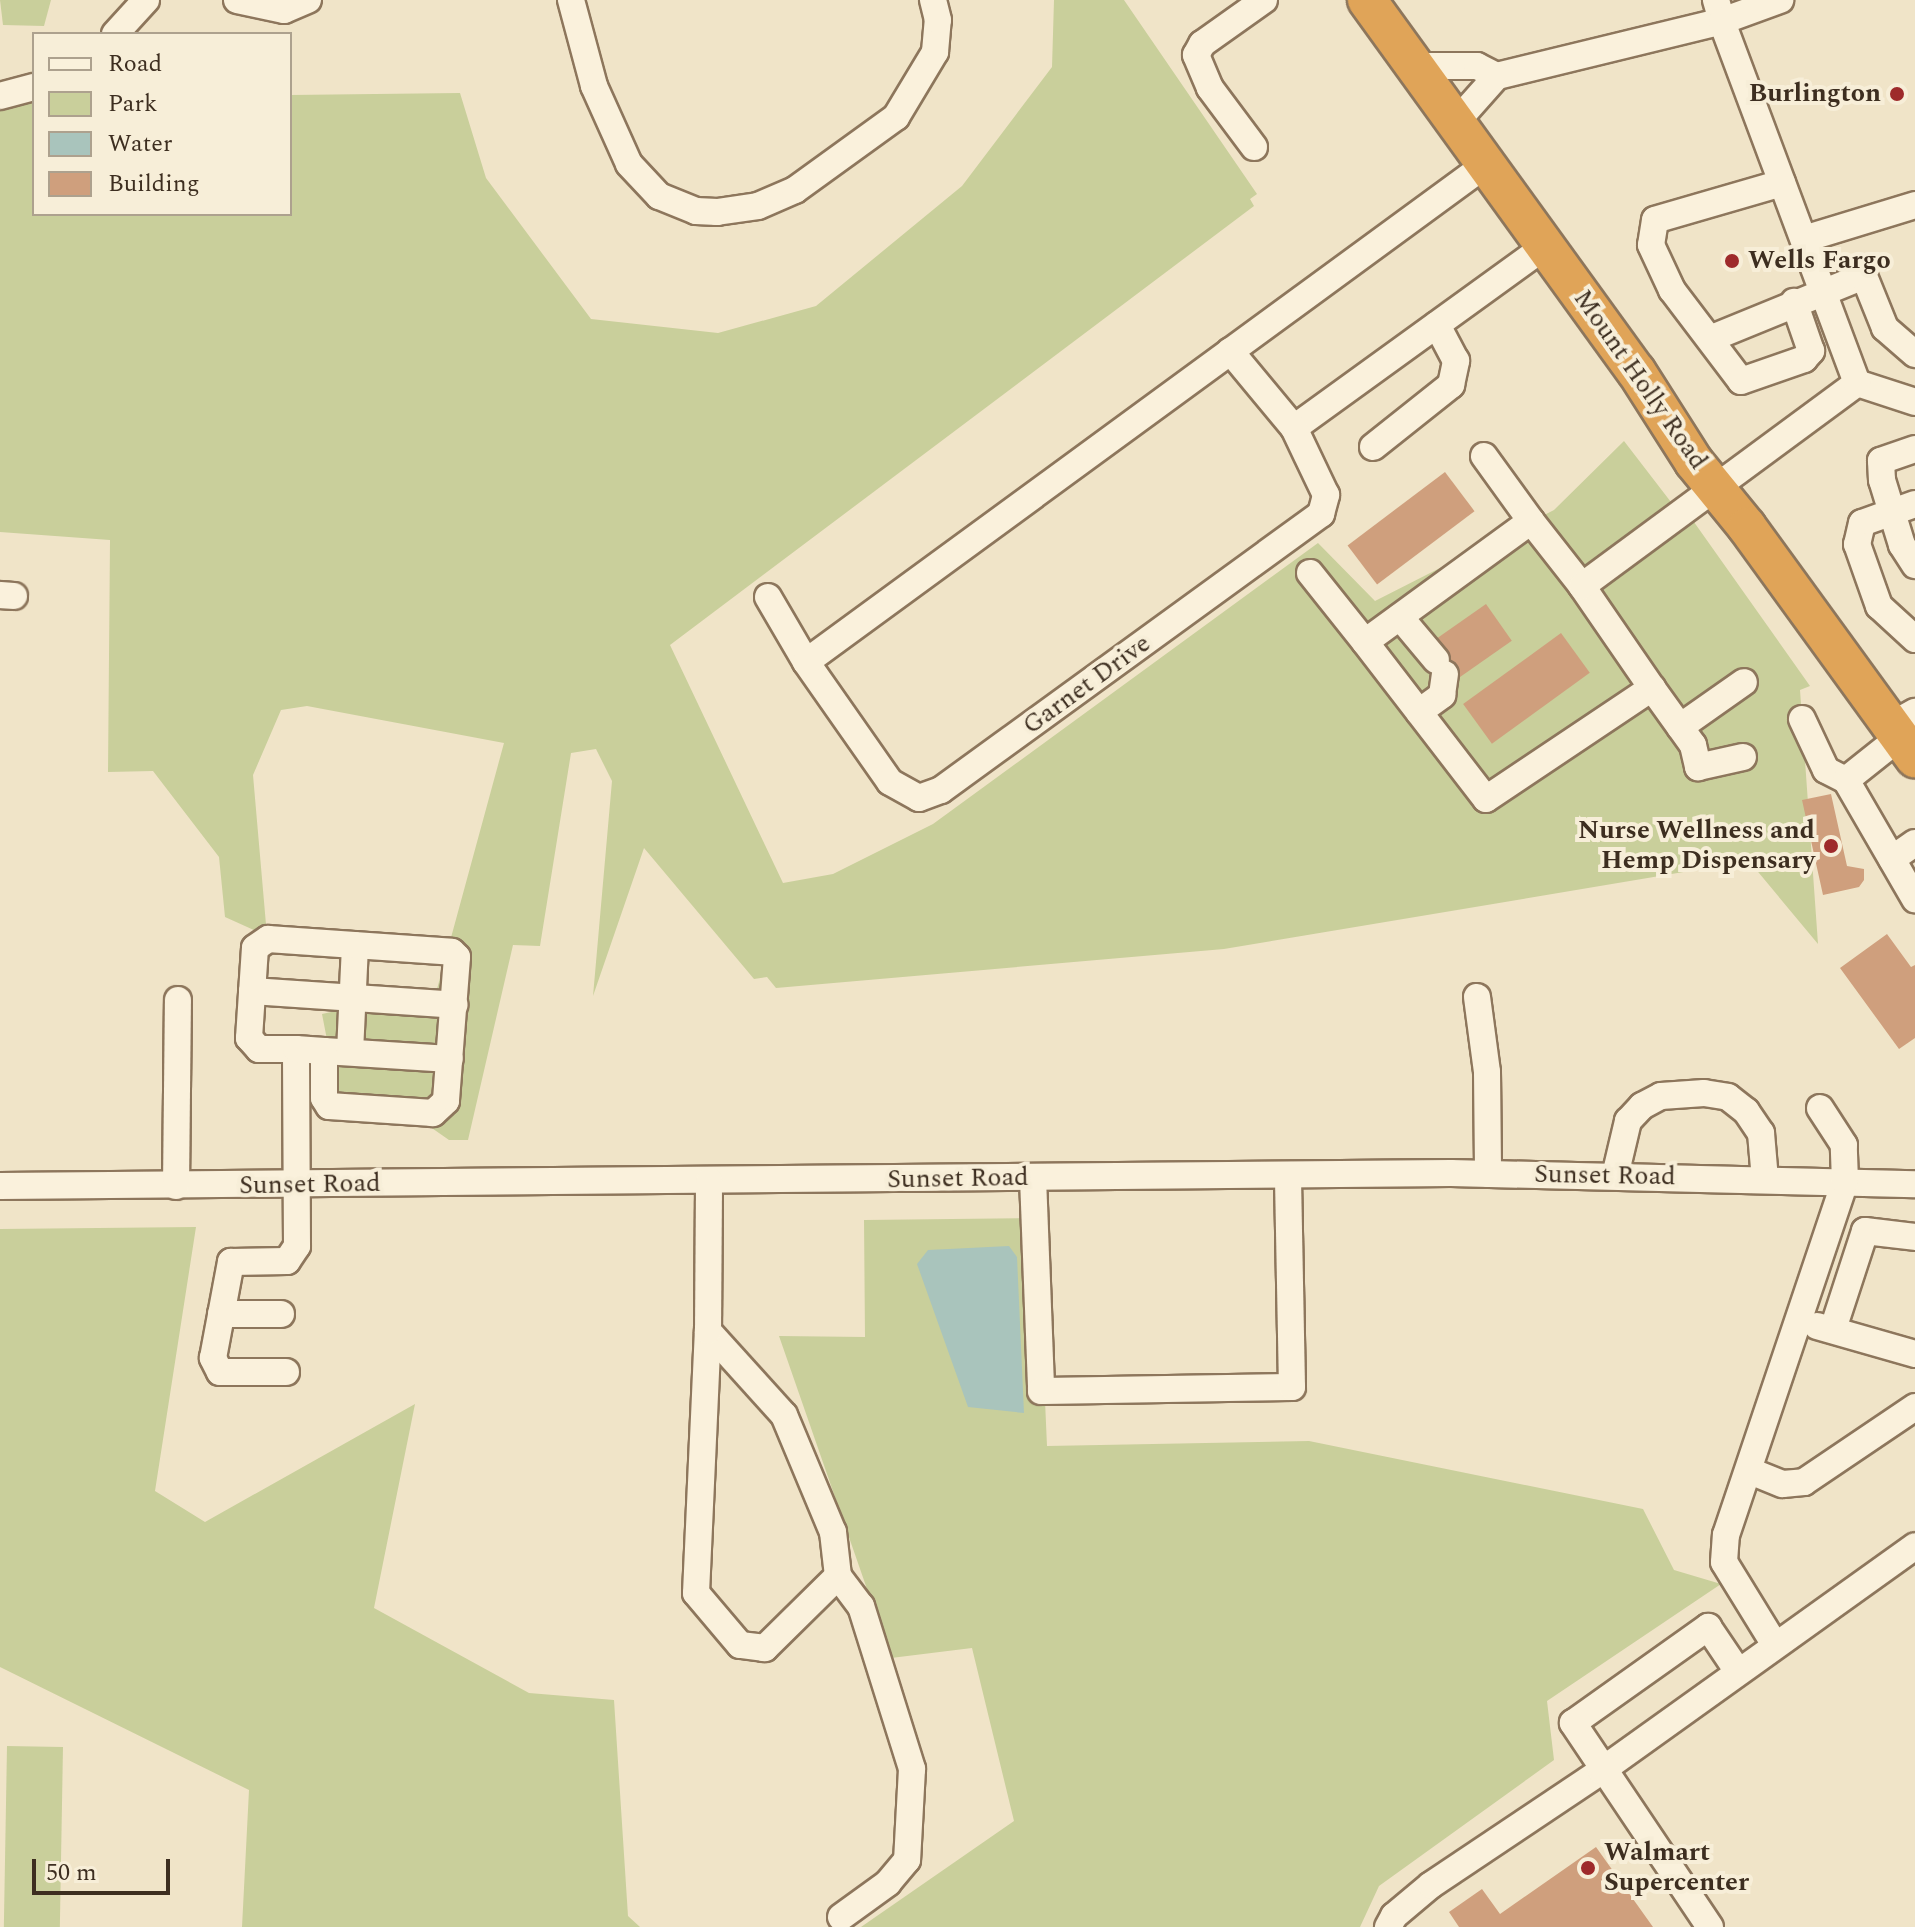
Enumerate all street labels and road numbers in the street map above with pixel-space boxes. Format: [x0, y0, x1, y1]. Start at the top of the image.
street label: Mount Holly Road [1566, 284, 1714, 476]
street label: Garnet Drive [1017, 628, 1157, 742]
street label: Sunset Road [1534, 1159, 1676, 1193]
street label: Sunset Road [887, 1162, 1029, 1196]
street label: Sunset Road [239, 1168, 381, 1202]

